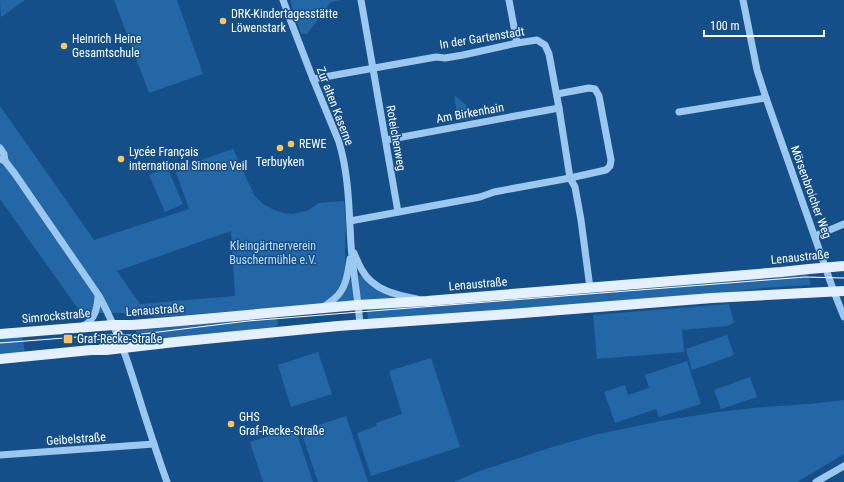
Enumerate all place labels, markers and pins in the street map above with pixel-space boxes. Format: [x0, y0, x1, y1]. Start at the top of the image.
place label: DRK-Kindertagesstätte Löwenstark [231, 7, 338, 35]
marker: DRK-Kindertagesstätte Löwenstark [218, 16, 228, 26]
place label: Heinrich Heine Gesamtschule [72, 32, 142, 60]
marker: Heinrich Heine Gesamtschule [59, 41, 69, 51]
place label: REWE [299, 137, 326, 151]
marker: REWE [286, 139, 296, 149]
marker: Terbuyken [275, 143, 285, 153]
place label: Lycée Français international Simone Veil [129, 145, 247, 173]
marker: Lycée Français international Simone Veil [116, 154, 126, 164]
place label: Terbuyken [256, 155, 304, 169]
place label: Graf-Recke-Straße [77, 332, 163, 346]
marker: Graf-Recke-Straße [62, 333, 74, 345]
place label: GHS Graf-Recke-Straße [239, 410, 325, 438]
marker: GHS Graf-Recke-Straße [226, 419, 236, 429]

